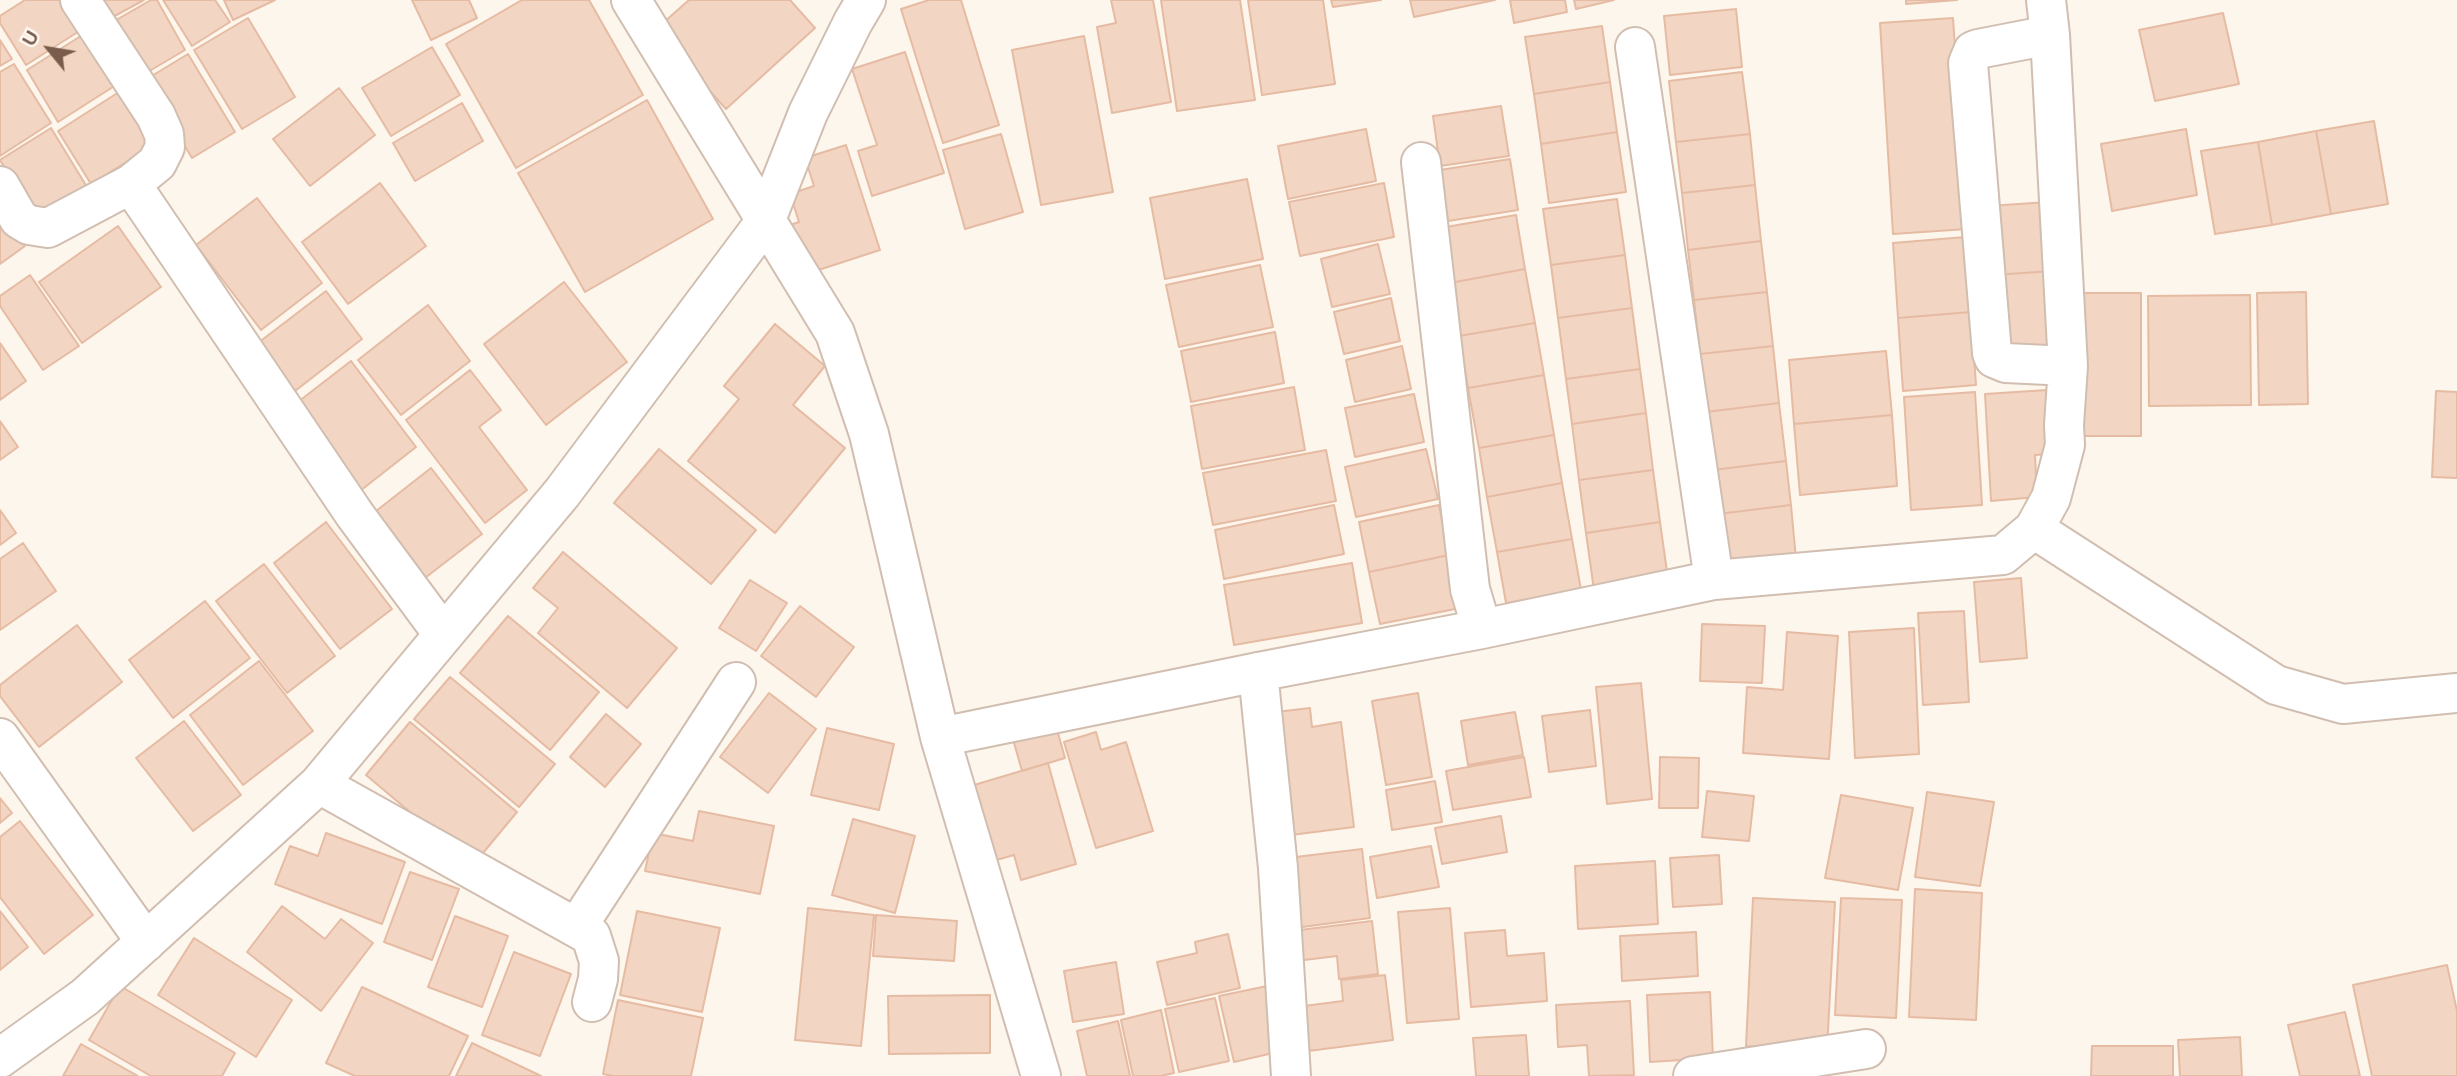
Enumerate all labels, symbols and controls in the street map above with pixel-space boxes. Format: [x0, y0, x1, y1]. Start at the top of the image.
north arrow [14, 14, 84, 84]
text: U [18, 27, 43, 49]

